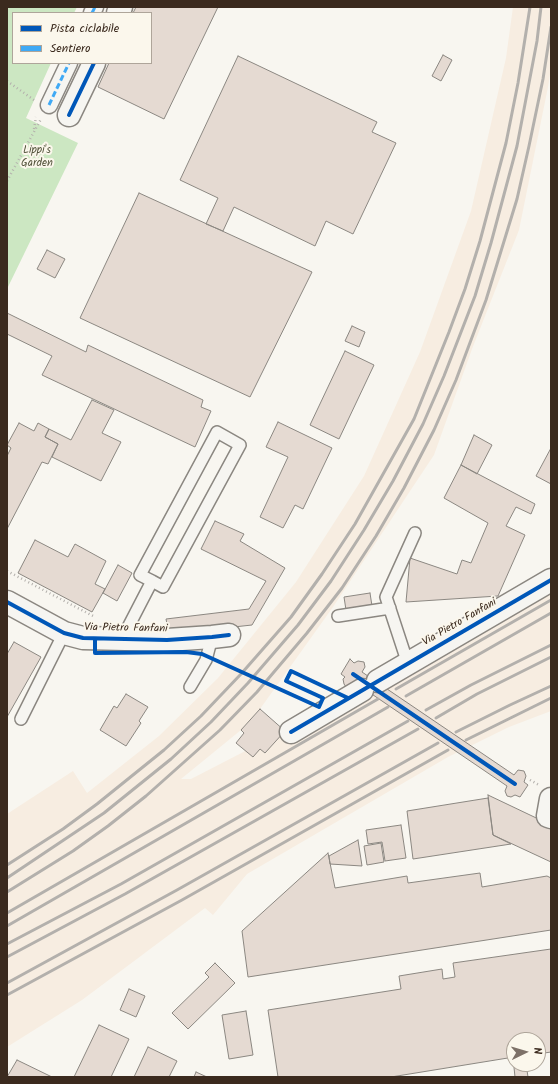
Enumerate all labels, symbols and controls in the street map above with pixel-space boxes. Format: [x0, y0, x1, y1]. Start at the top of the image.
legend [12, 12, 152, 64]
text: Pista ciclabile [50, 19, 119, 38]
text: Sentiero [50, 39, 90, 58]
park label: Lippi's Garden [21, 144, 53, 170]
street label: Via Pietro Fanfani [421, 596, 499, 650]
street label: Via Pietro Fanfani [84, 622, 168, 636]
north arrow [506, 1032, 546, 1072]
text: N [528, 1047, 546, 1055]

